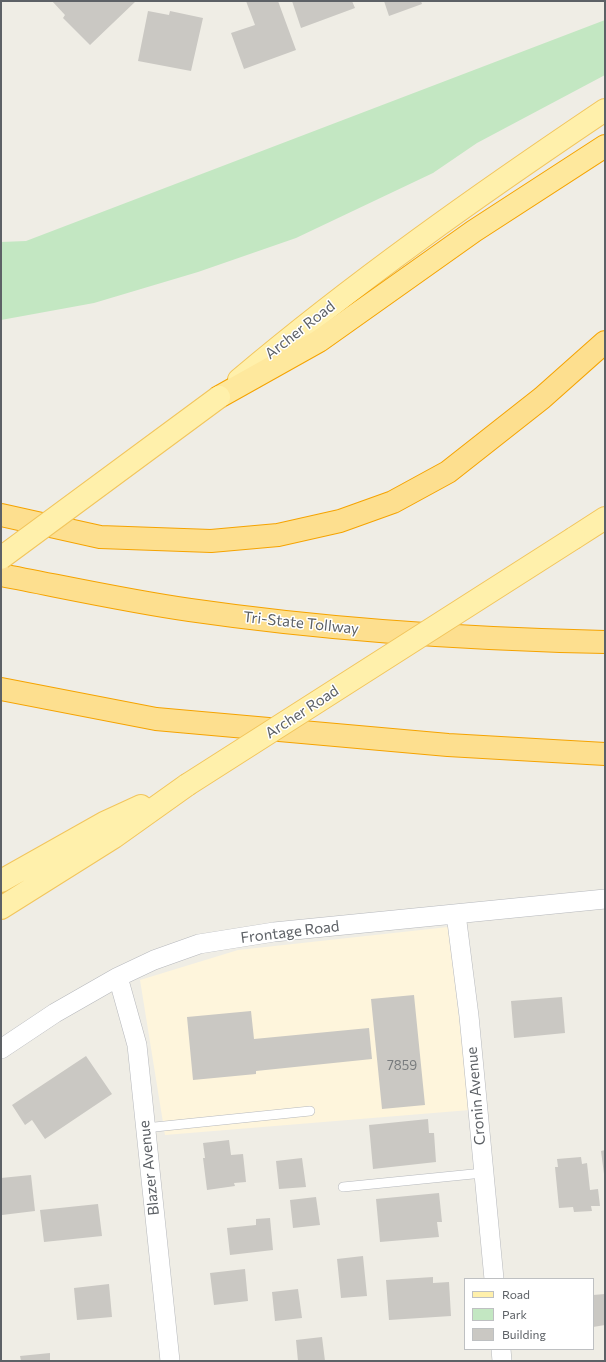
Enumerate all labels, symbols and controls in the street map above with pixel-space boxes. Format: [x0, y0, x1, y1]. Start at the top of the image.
street label: Archer Road [261, 297, 339, 363]
street label: Tri-State Tollway [242, 608, 360, 638]
street label: Archer Road [262, 682, 342, 742]
street label: Frontage Road [240, 917, 340, 947]
street label: Cronin Avenue [463, 1046, 489, 1146]
house number: 7859 [387, 1058, 417, 1074]
street label: Blazer Avenue [135, 1120, 163, 1216]
legend [464, 1278, 594, 1350]
text: Road [502, 1287, 530, 1301]
text: Park [502, 1307, 527, 1321]
text: Building [502, 1327, 546, 1341]

